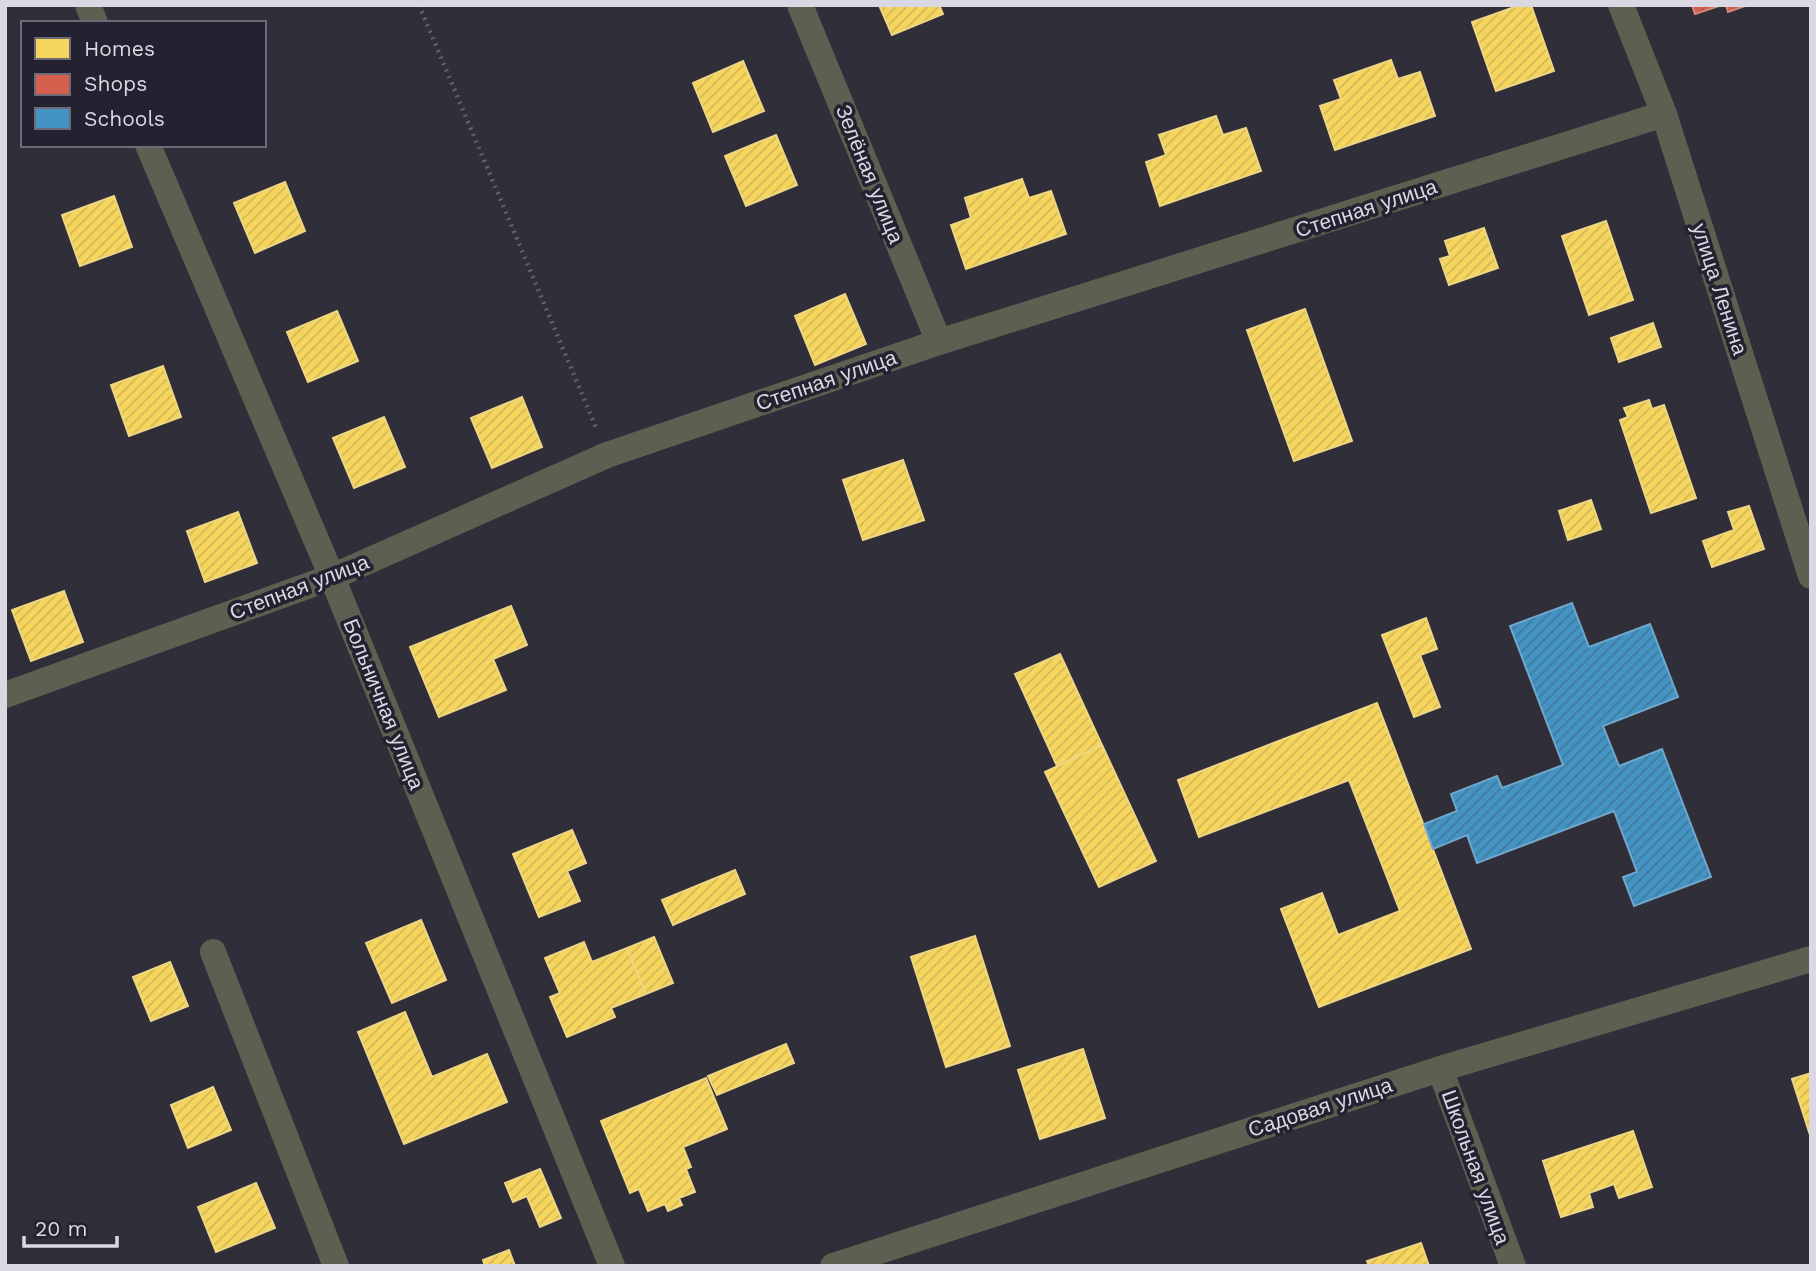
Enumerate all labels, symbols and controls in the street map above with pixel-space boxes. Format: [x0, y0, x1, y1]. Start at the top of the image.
legend [21, 21, 266, 147]
text: Homes [84, 36, 155, 61]
text: Shops [84, 71, 147, 96]
street label: Зелёная улица [831, 101, 909, 247]
text: Schools [84, 106, 165, 131]
street label: Степная улица [1292, 173, 1440, 243]
street label: улица Ленина [1687, 220, 1753, 358]
street label: Степная улица [752, 344, 900, 416]
street label: Степная улица [226, 549, 372, 625]
street label: Больничная улица [338, 615, 430, 793]
street label: Садовая улица [1245, 1072, 1395, 1142]
street label: Школьная улица [1436, 1086, 1516, 1248]
scale bar [24, 1204, 117, 1248]
text: 20 m [35, 1216, 87, 1241]

